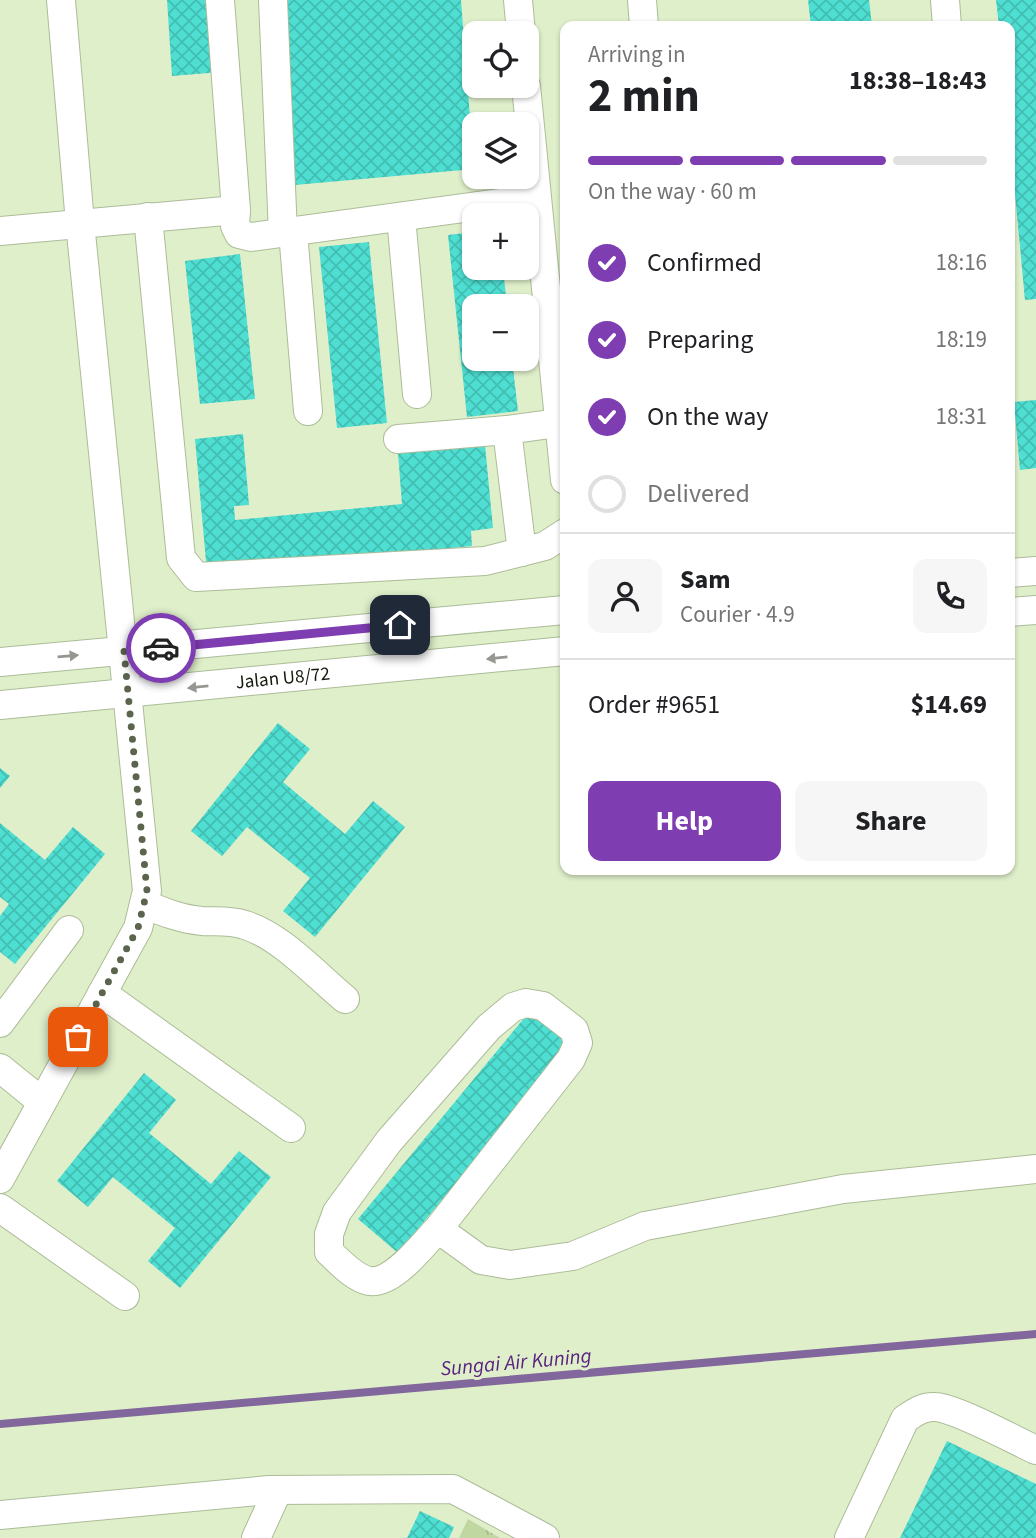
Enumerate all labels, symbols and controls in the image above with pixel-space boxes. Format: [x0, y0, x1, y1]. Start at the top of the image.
map controls [462, 21, 539, 371]
button: locate [462, 21, 539, 98]
text: Arriving in [588, 38, 686, 71]
text: 18:38–18:43 [849, 62, 987, 99]
text: 2 min [588, 64, 700, 129]
button: layers [462, 112, 539, 189]
text: On the way · 60 m [588, 175, 757, 208]
button: + [462, 203, 539, 280]
icon: check [588, 244, 626, 282]
text: Confirmed [647, 244, 762, 281]
text: 18:16 [936, 246, 987, 279]
button: − [462, 294, 539, 371]
icon: check [588, 321, 626, 359]
text: Preparing [647, 321, 753, 358]
text: 18:19 [936, 323, 987, 356]
icon: check [588, 398, 626, 436]
text: On the way [647, 398, 768, 435]
text: 18:31 [936, 400, 987, 433]
text: Delivered [647, 475, 750, 512]
button: person [588, 559, 662, 633]
button: phone [913, 559, 987, 633]
text: Sam [680, 561, 730, 598]
pin [370, 595, 430, 655]
text: Courier · 4.9 [680, 598, 795, 631]
icon: home [381, 606, 419, 644]
courier [126, 613, 196, 683]
icon: car [142, 629, 180, 667]
one-way arrow [57, 650, 79, 661]
one-way arrow [486, 653, 508, 664]
street label: Jalan U8/72 [234, 660, 331, 696]
one-way arrow [187, 682, 209, 693]
text: Order #9651 [588, 686, 720, 723]
text: $14.69 [911, 686, 987, 723]
button: Help [588, 781, 781, 861]
button: Share [795, 781, 987, 861]
pin [48, 1007, 108, 1067]
icon: bag [59, 1018, 97, 1056]
water label: Sungai Air Kuning [439, 1340, 593, 1384]

